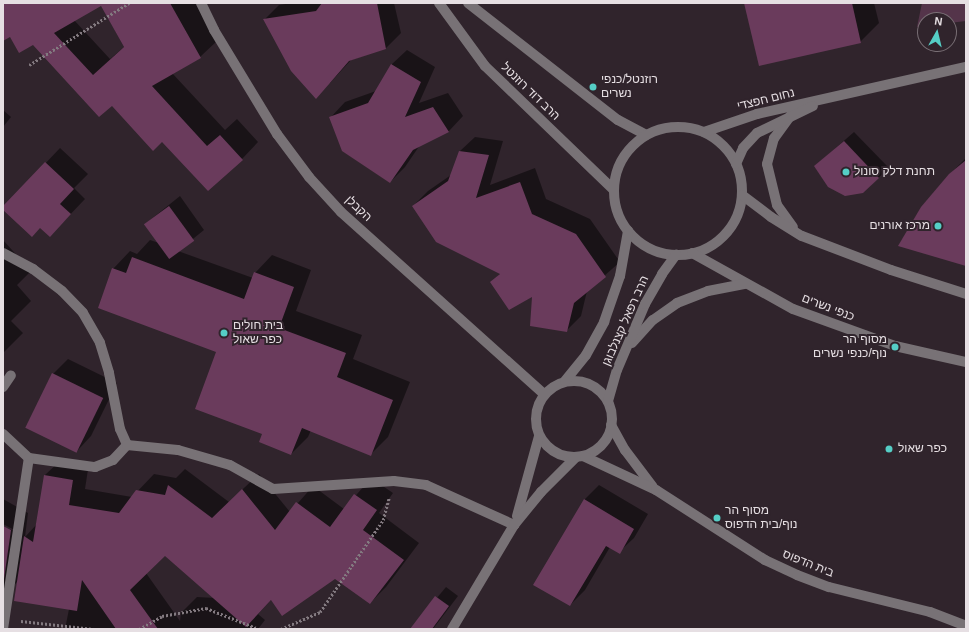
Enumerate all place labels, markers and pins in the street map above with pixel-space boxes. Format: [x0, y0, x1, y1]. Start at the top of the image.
place label: רוזנטל/כנפי נשרים [601, 73, 658, 101]
marker: רוזנטל/כנפי נשרים [588, 82, 598, 92]
place label: תחנת דלק סונול [854, 165, 935, 179]
marker: תחנת דלק סונול [841, 167, 851, 177]
place label: מרכז אורנים [869, 219, 930, 233]
marker: מרכז אורנים [933, 221, 943, 231]
place label: בית חולים כפר שאול [233, 319, 283, 347]
marker: בית חולים כפר שאול [218, 327, 230, 339]
place label: מסוף הר נוף/כנפי נשרים [813, 333, 887, 361]
marker: מסוף הר נוף/כנפי נשרים [890, 342, 900, 352]
place label: כפר שאול [898, 442, 947, 456]
marker: כפר שאול [883, 443, 895, 455]
place label: מסוף הר נוף/בית הדפוס [725, 504, 797, 532]
marker: מסוף הר נוף/בית הדפוס [712, 513, 722, 523]

